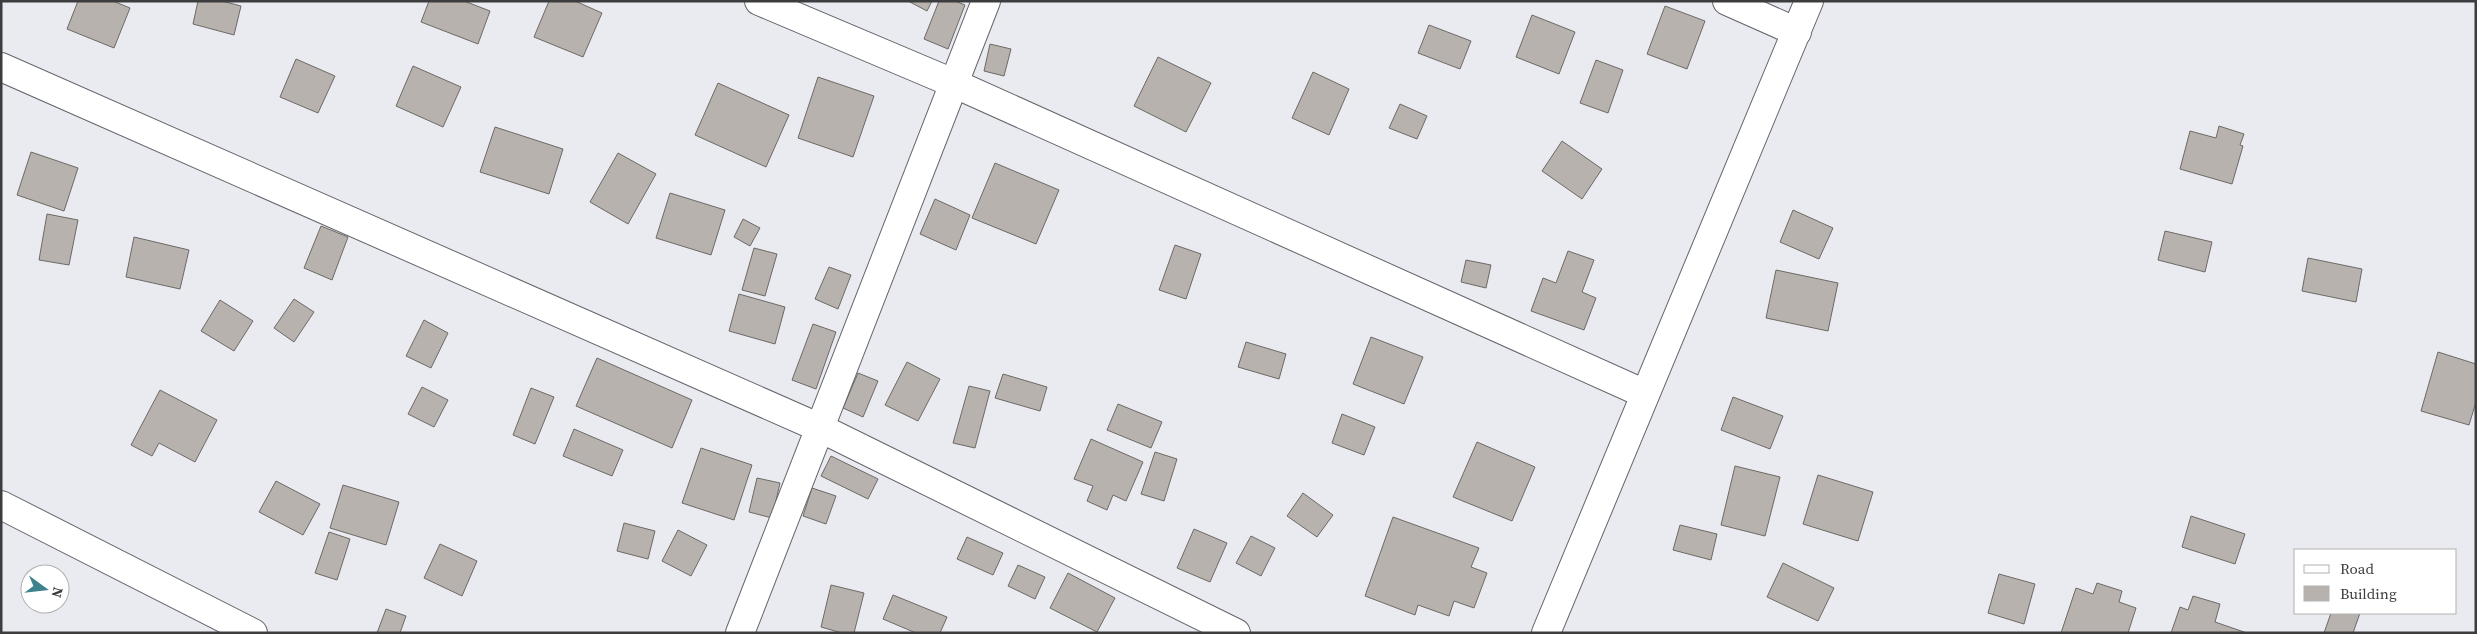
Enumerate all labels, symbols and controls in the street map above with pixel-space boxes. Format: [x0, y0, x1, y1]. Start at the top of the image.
legend [2294, 549, 2457, 614]
text: Road [2340, 558, 2374, 579]
north arrow [20, 564, 70, 614]
text: Building [2340, 583, 2397, 604]
text: N [47, 585, 69, 600]

